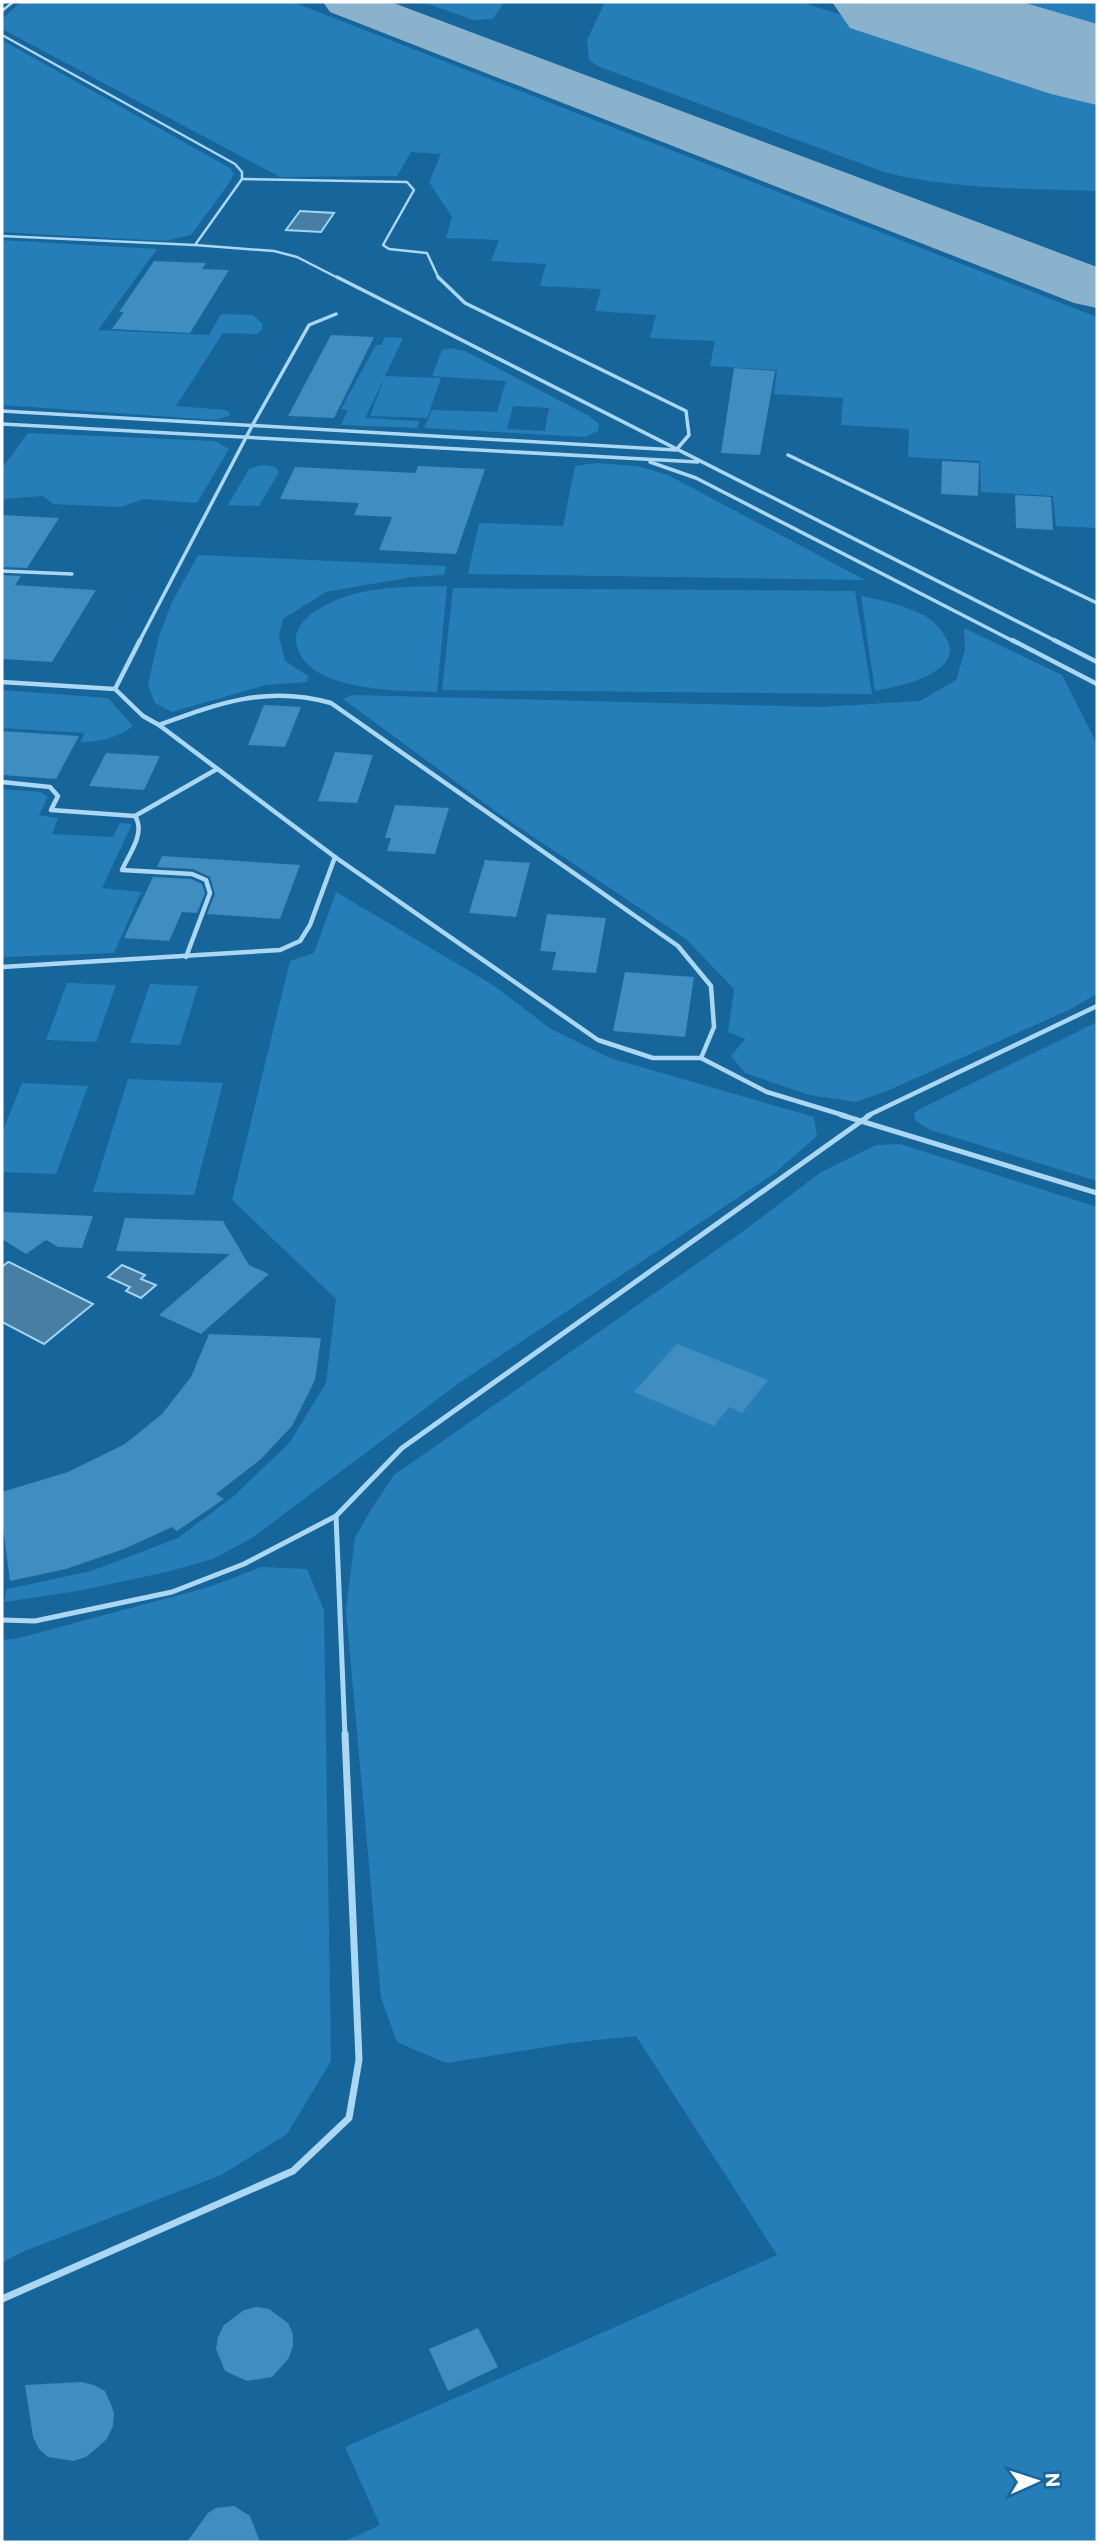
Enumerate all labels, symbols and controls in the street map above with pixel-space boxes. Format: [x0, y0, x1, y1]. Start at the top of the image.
north arrow [1001, 2446, 1071, 2516]
text: N [1042, 2472, 1065, 2488]

